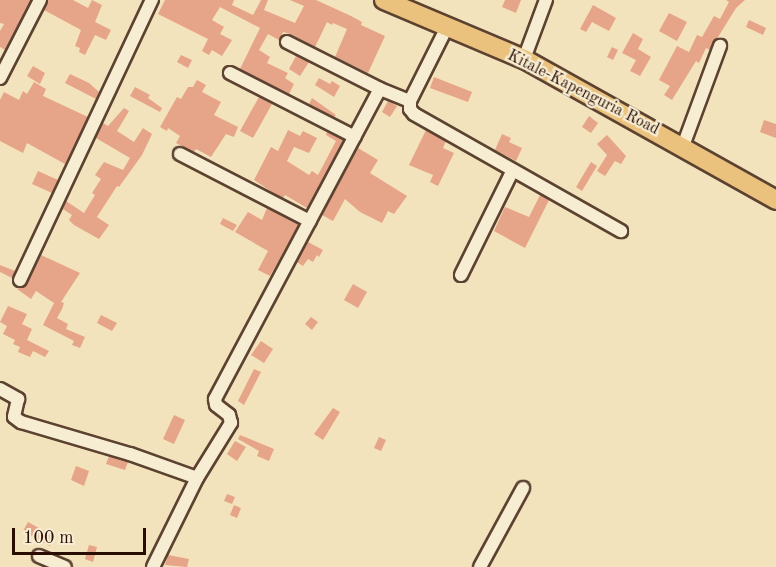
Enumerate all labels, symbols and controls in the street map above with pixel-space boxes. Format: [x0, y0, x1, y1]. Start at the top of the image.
street label: Kitale-Kapenguria Road [504, 46, 662, 140]
scale bar [15, 516, 148, 554]
text: 100 m [23, 529, 74, 547]

